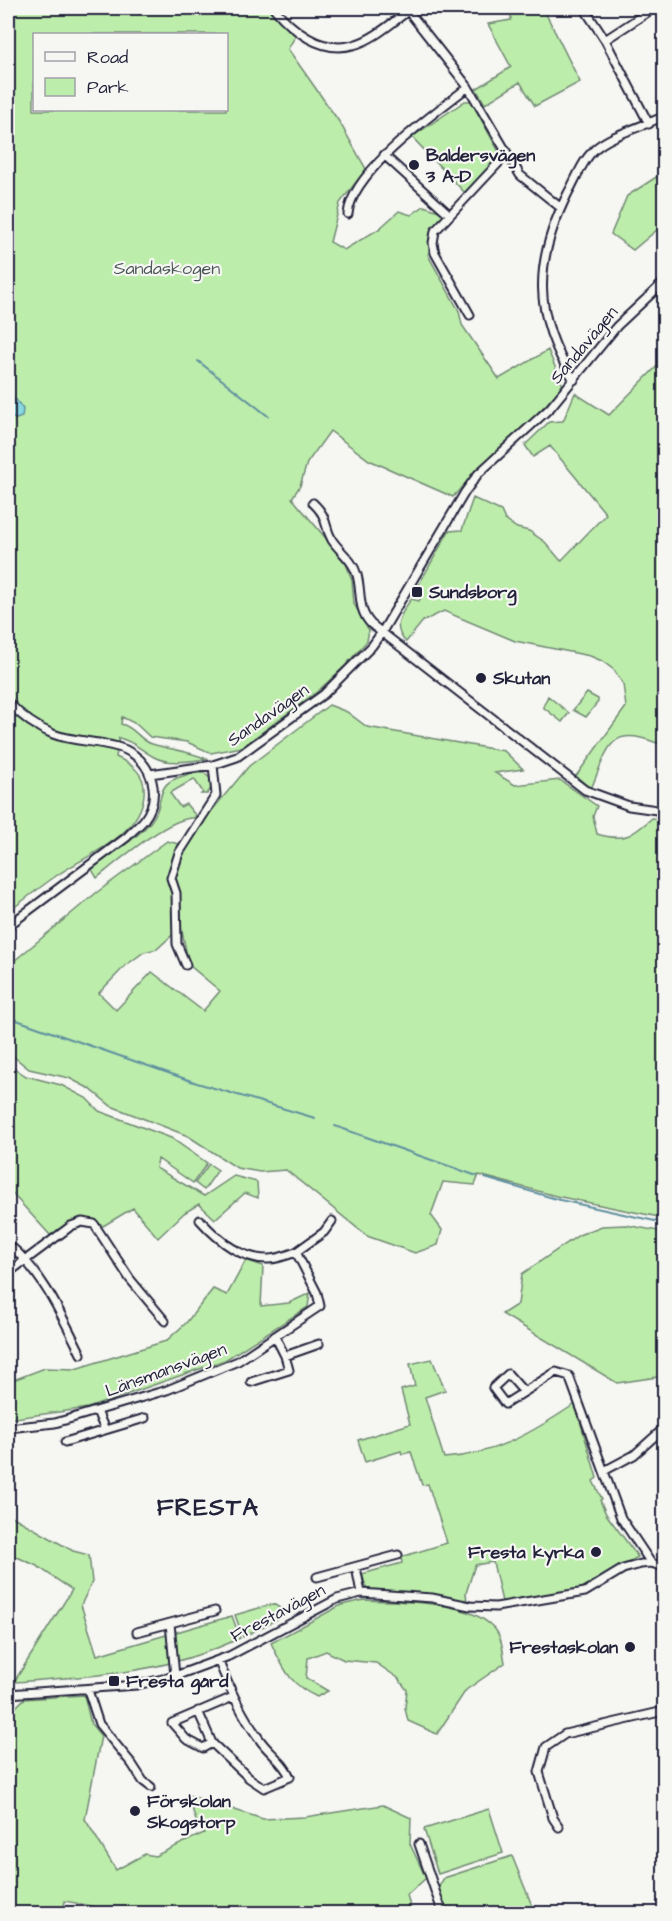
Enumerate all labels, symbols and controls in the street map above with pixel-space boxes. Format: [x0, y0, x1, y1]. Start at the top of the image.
legend [33, 33, 228, 111]
text: Road [87, 45, 128, 70]
text: Park [87, 75, 129, 100]
place label: Baldersvägen 3 A-D [425, 143, 535, 189]
marker: Baldersvägen 3 A-D [407, 158, 421, 172]
park label: Sandaskogen [114, 256, 220, 282]
street label: Sandavägen [544, 301, 625, 390]
place label: Sundsborg [428, 580, 517, 606]
marker: Sundsborg [410, 585, 424, 599]
place label: Skutan [492, 666, 550, 691]
marker: Skutan [474, 671, 488, 685]
street label: Sandavägen [222, 678, 314, 753]
street label: Länsmansvägen [102, 1336, 230, 1404]
district label: FRESTA [157, 1491, 259, 1525]
place label: Fresta kyrka [468, 1540, 585, 1566]
marker: Fresta kyrka [589, 1545, 603, 1559]
street label: Frestavägen [226, 1578, 330, 1649]
place label: Frestaskolan [509, 1635, 618, 1660]
marker: Frestaskolan [623, 1640, 637, 1654]
place label: Fresta gård [126, 1669, 229, 1695]
marker: Fresta gård [107, 1674, 121, 1688]
place label: Förskolan Skogstorp [146, 1789, 235, 1836]
marker: Förskolan Skogstorp [128, 1804, 142, 1818]

